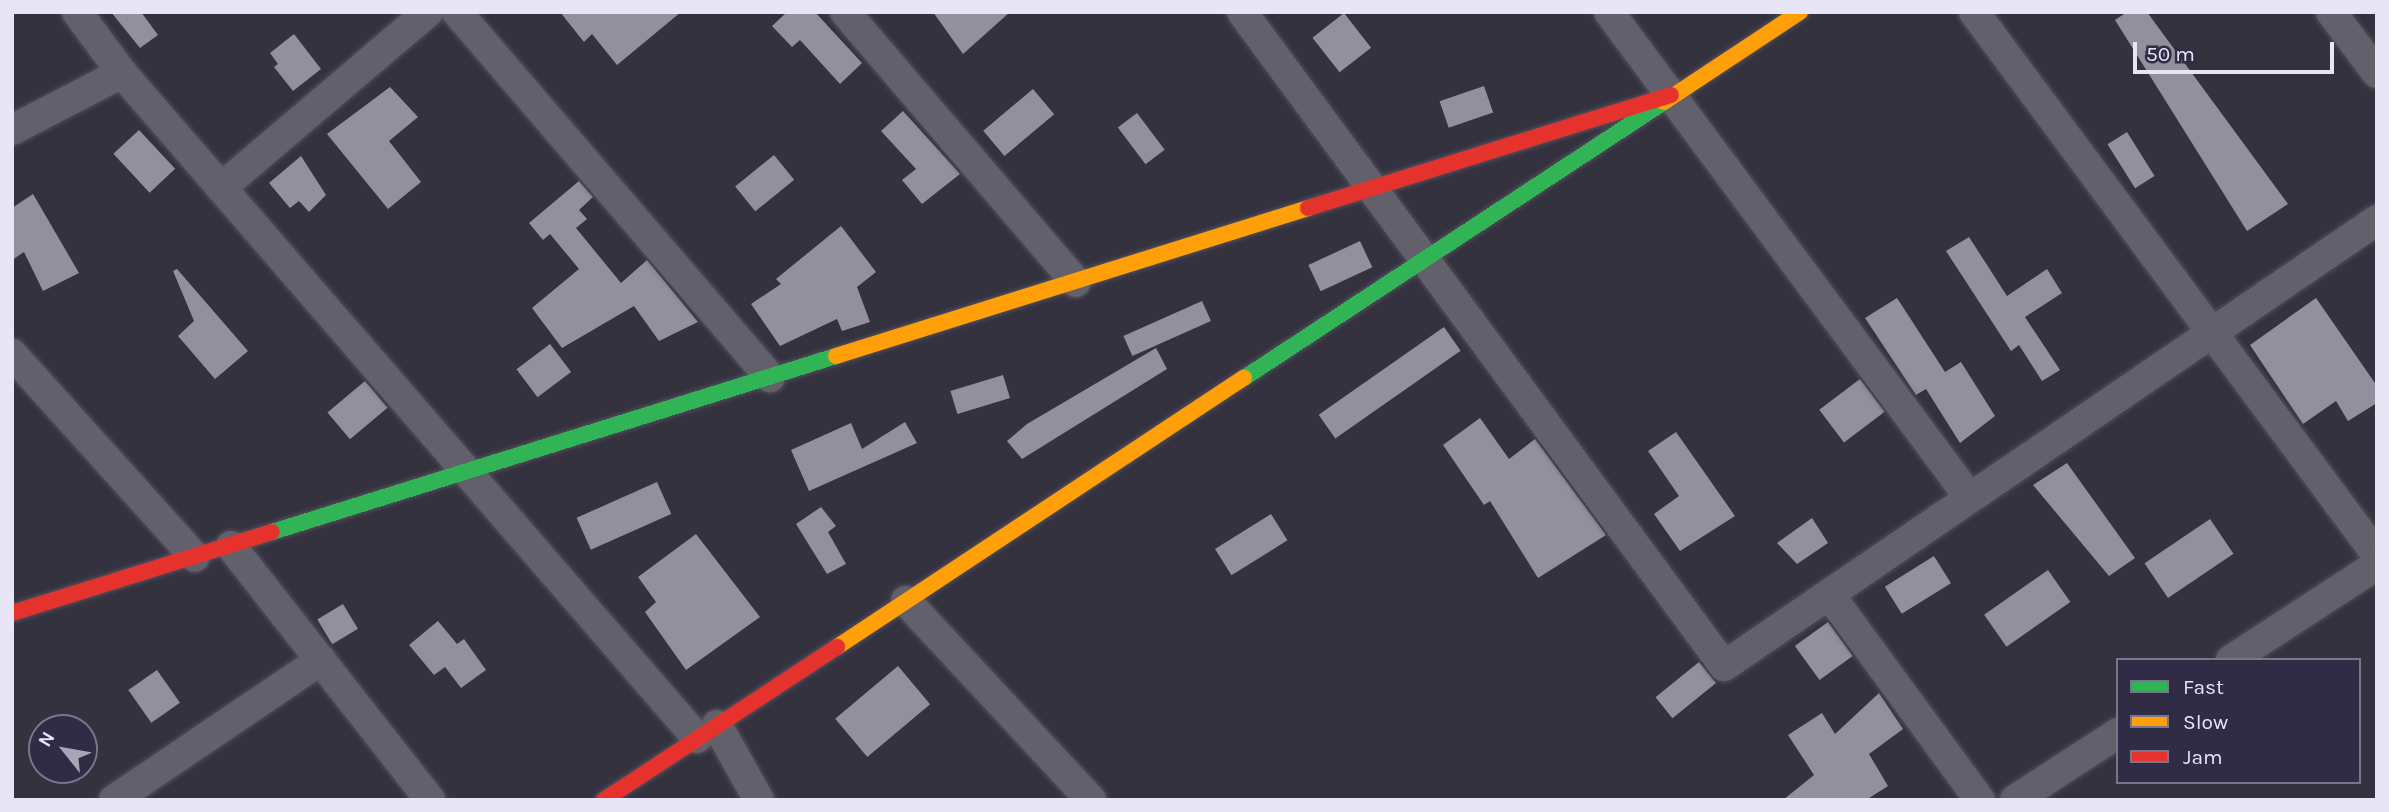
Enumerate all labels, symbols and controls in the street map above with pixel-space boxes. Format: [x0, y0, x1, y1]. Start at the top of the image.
scale bar [2137, 28, 2338, 72]
text: 50 m [2146, 42, 2195, 66]
legend [2116, 658, 2361, 784]
text: Fast [2183, 675, 2224, 699]
text: Slow [2183, 710, 2228, 734]
north arrow [28, 714, 98, 784]
text: N [34, 728, 60, 751]
text: Jam [2183, 745, 2223, 769]

